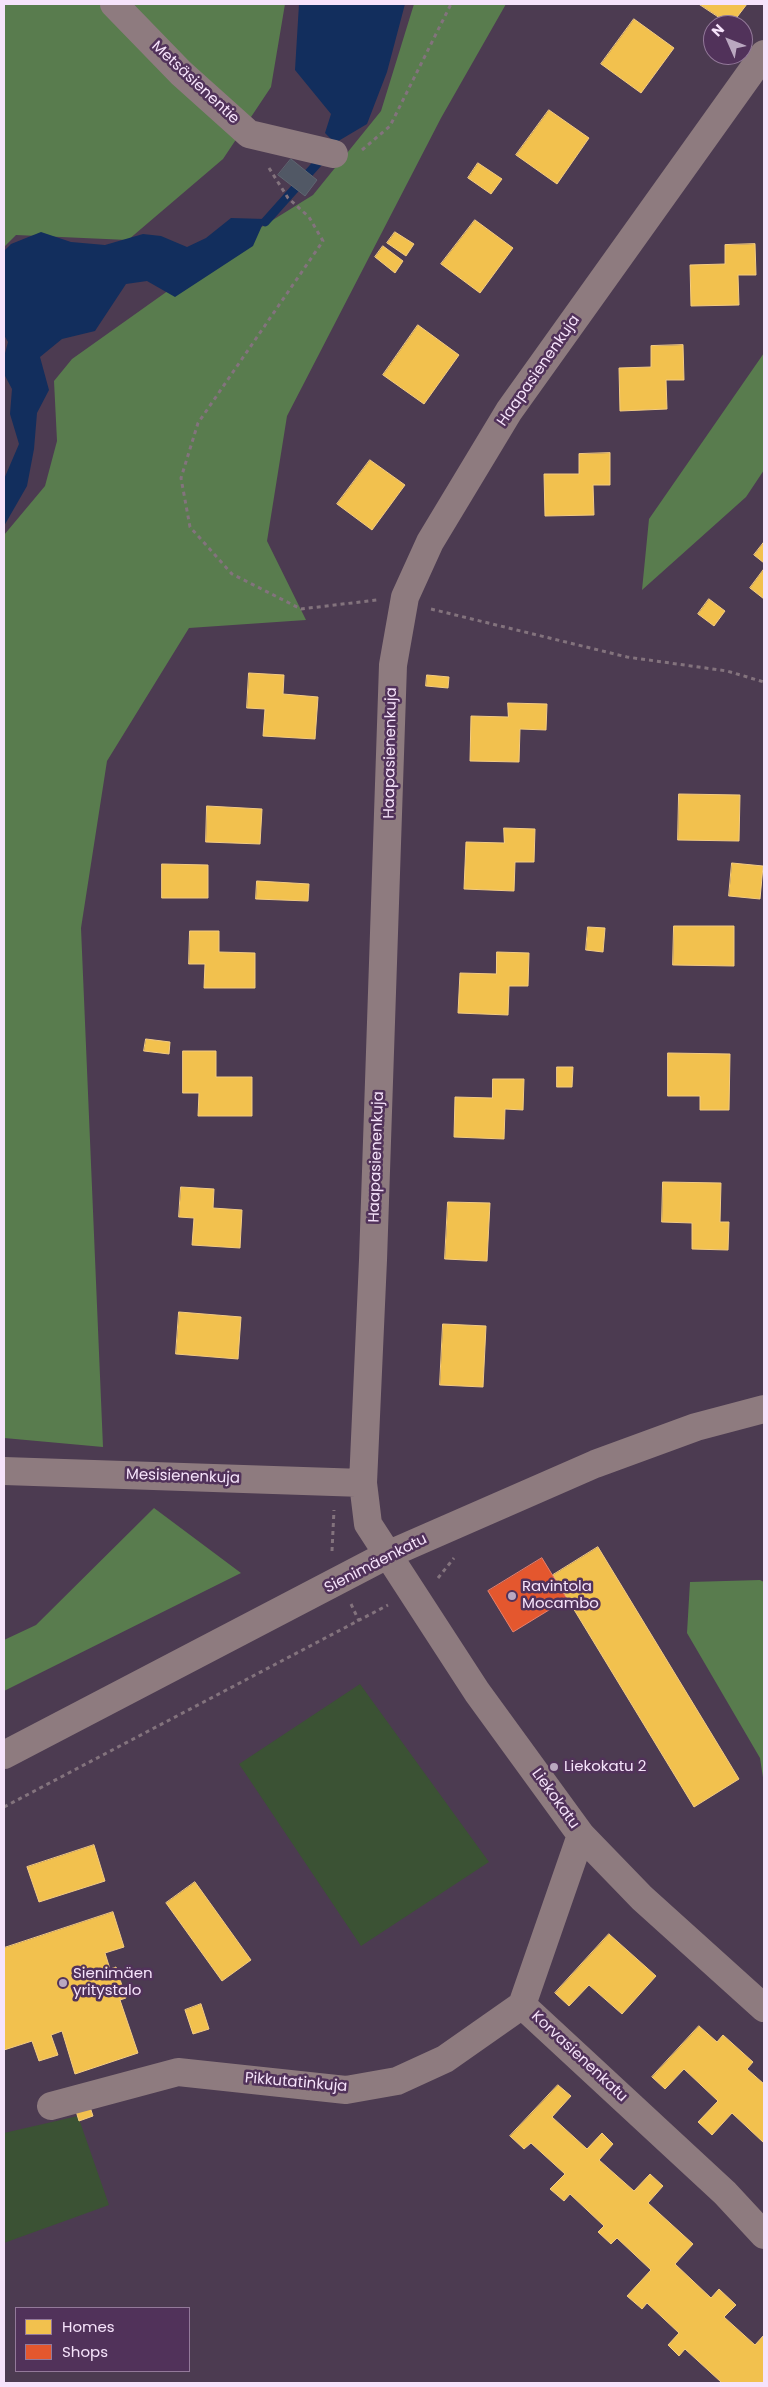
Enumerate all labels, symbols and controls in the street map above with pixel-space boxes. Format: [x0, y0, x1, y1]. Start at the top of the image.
north arrow [703, 15, 753, 65]
text: N [707, 20, 729, 41]
street label: Metsäsienentie [147, 38, 243, 128]
street label: Haapasienenkuja [494, 312, 584, 430]
street label: Haapasienenkuja [381, 687, 401, 819]
street label: Haapasienenkuja [366, 1091, 388, 1223]
street label: Mesisienenkuja [126, 1466, 240, 1488]
street label: Sienimäenkatu [322, 1530, 430, 1598]
place label: Ravintola Mocambo [522, 1578, 599, 1613]
marker: Ravintola Mocambo [506, 1590, 518, 1602]
place label: Liekokatu 2 [564, 1758, 646, 1776]
marker: Liekokatu 2 [548, 1761, 560, 1773]
street label: Liekokatu [527, 1766, 583, 1832]
place label: Sienimäen yritystalo [73, 1965, 153, 2000]
marker: Sienimäen yritystalo [57, 1977, 69, 1989]
street label: Korvasienenkatu [527, 2008, 631, 2106]
street label: Pikkutatinkuja [244, 2070, 348, 2096]
legend [15, 2307, 190, 2372]
text: Homes [62, 2316, 115, 2337]
text: Shops [62, 2341, 108, 2362]

